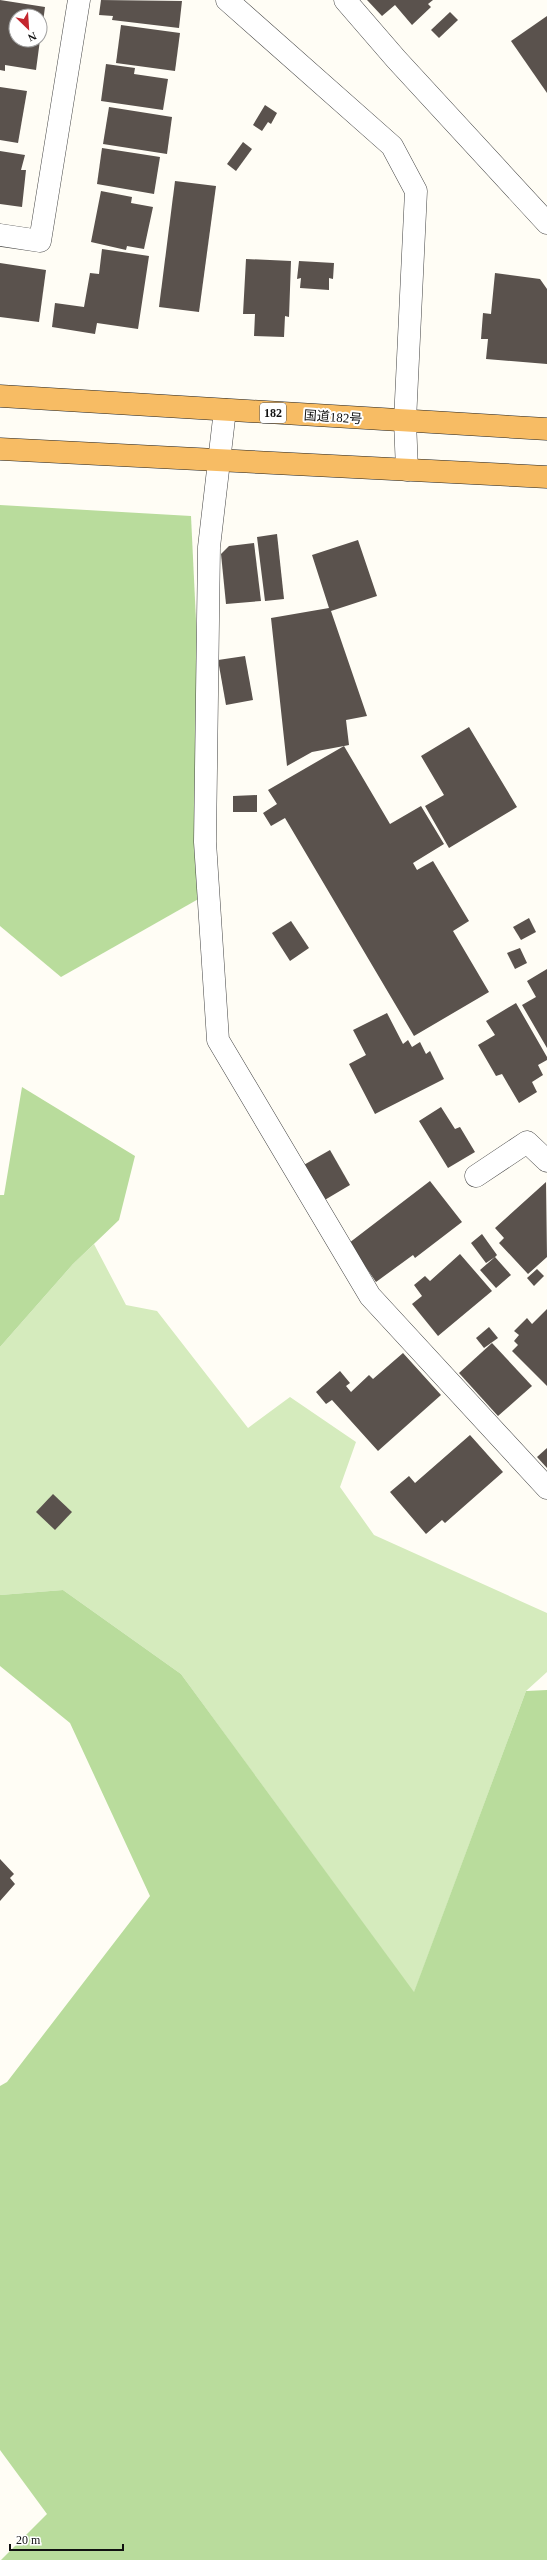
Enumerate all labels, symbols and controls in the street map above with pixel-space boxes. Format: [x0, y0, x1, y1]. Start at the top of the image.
north arrow [8, 8, 48, 48]
text: N [26, 30, 38, 44]
road number: 182 [260, 403, 286, 423]
street label: 国道182号 [303, 407, 363, 427]
scale bar [10, 2526, 123, 2552]
text: 20 m [16, 2533, 41, 2547]

